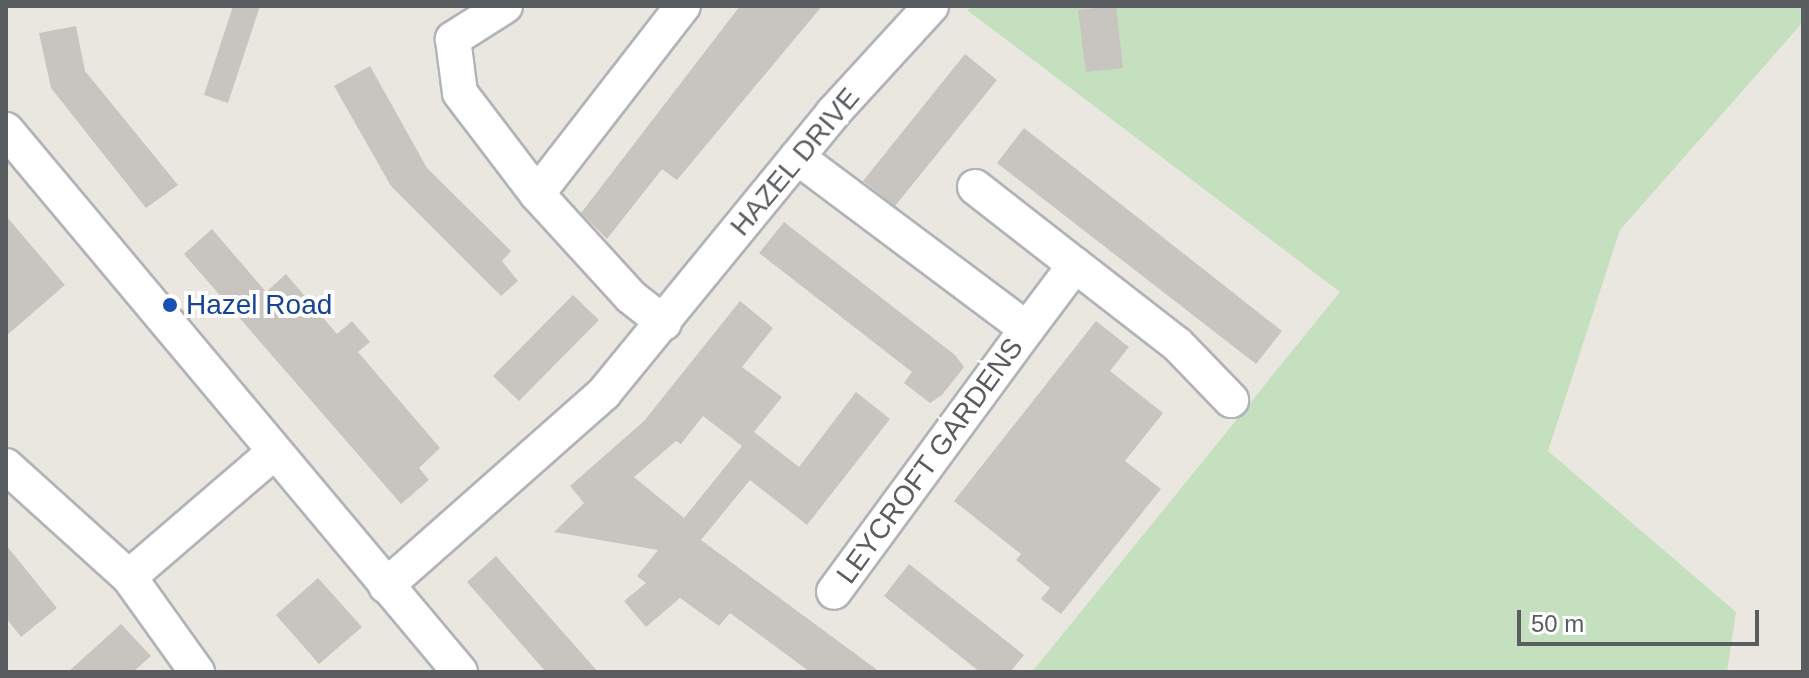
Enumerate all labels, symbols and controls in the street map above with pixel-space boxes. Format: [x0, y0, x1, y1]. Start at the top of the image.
street label: HAZEL DRIVE [723, 81, 867, 243]
place label: Hazel Road [186, 288, 332, 322]
marker: Hazel Road [161, 296, 179, 314]
street label: LEYCROFT GARDENS [830, 332, 1030, 590]
scale bar [1521, 594, 1763, 644]
text: 50 m [1531, 610, 1584, 637]

